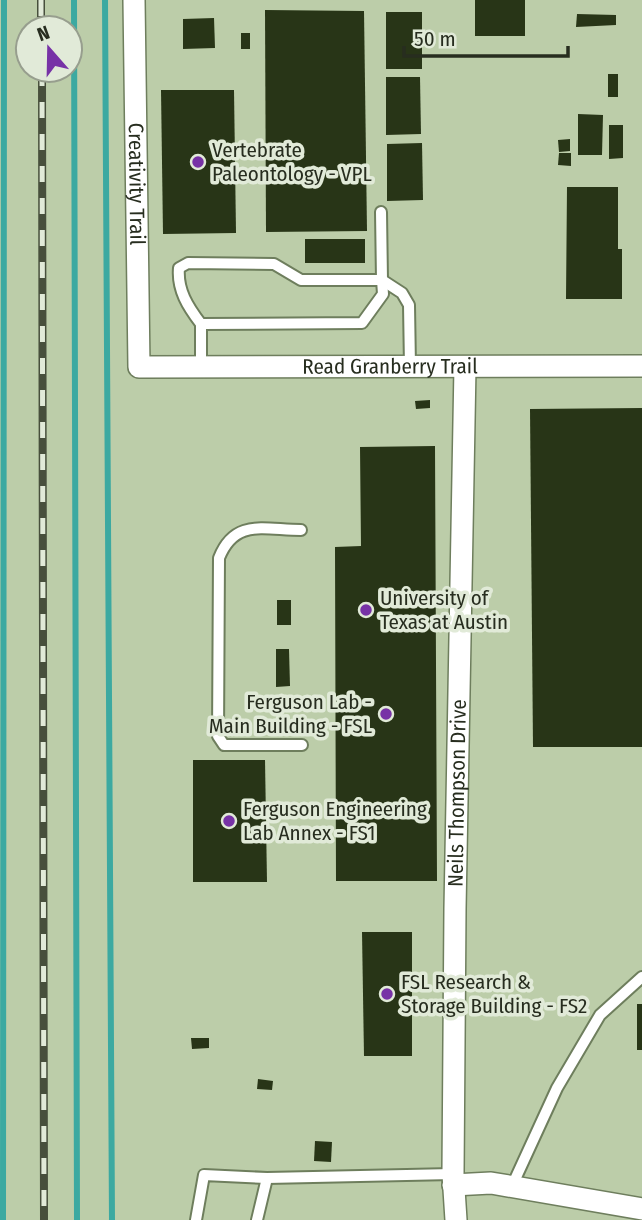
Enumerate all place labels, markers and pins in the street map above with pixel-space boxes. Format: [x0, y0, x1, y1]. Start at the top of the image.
place label: Vertebrate Paleontology - VPL [212, 137, 373, 187]
marker: Vertebrate Paleontology - VPL [190, 154, 206, 170]
place label: University of Texas at Austin [380, 585, 508, 635]
marker: University of Texas at Austin [358, 602, 374, 618]
place label: Ferguson Lab - Main Building - FSL [209, 689, 373, 739]
marker: Ferguson Lab - Main Building - FSL [378, 706, 394, 722]
place label: Ferguson Engineering Lab Annex - FS1 [243, 796, 427, 846]
marker: Ferguson Engineering Lab Annex - FS1 [221, 813, 237, 829]
place label: FSL Research & Storage Building - FS2 [401, 969, 587, 1019]
marker: FSL Research & Storage Building - FS2 [379, 986, 395, 1002]

